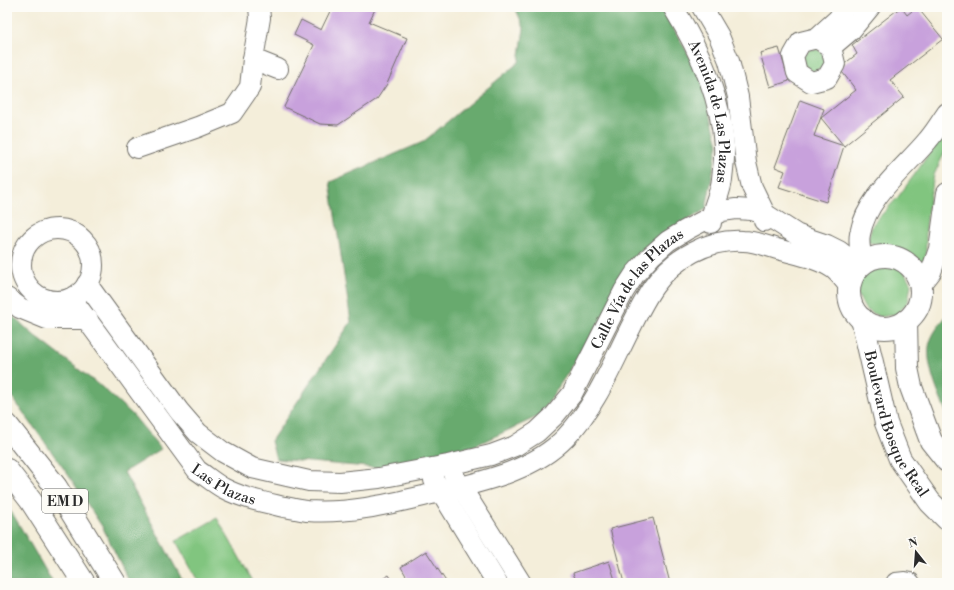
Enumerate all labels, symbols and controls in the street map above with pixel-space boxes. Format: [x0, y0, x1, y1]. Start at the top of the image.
street label: Avenida de Las Plazas [683, 36, 733, 184]
street label: Calle Vía de las Plazas [587, 225, 687, 353]
street label: Boulevard Bosque Real [859, 348, 933, 501]
street label: Las Plazas [188, 460, 258, 510]
road number: EM D [42, 489, 88, 513]
north arrow [896, 532, 936, 572]
text: N [907, 535, 920, 551]

